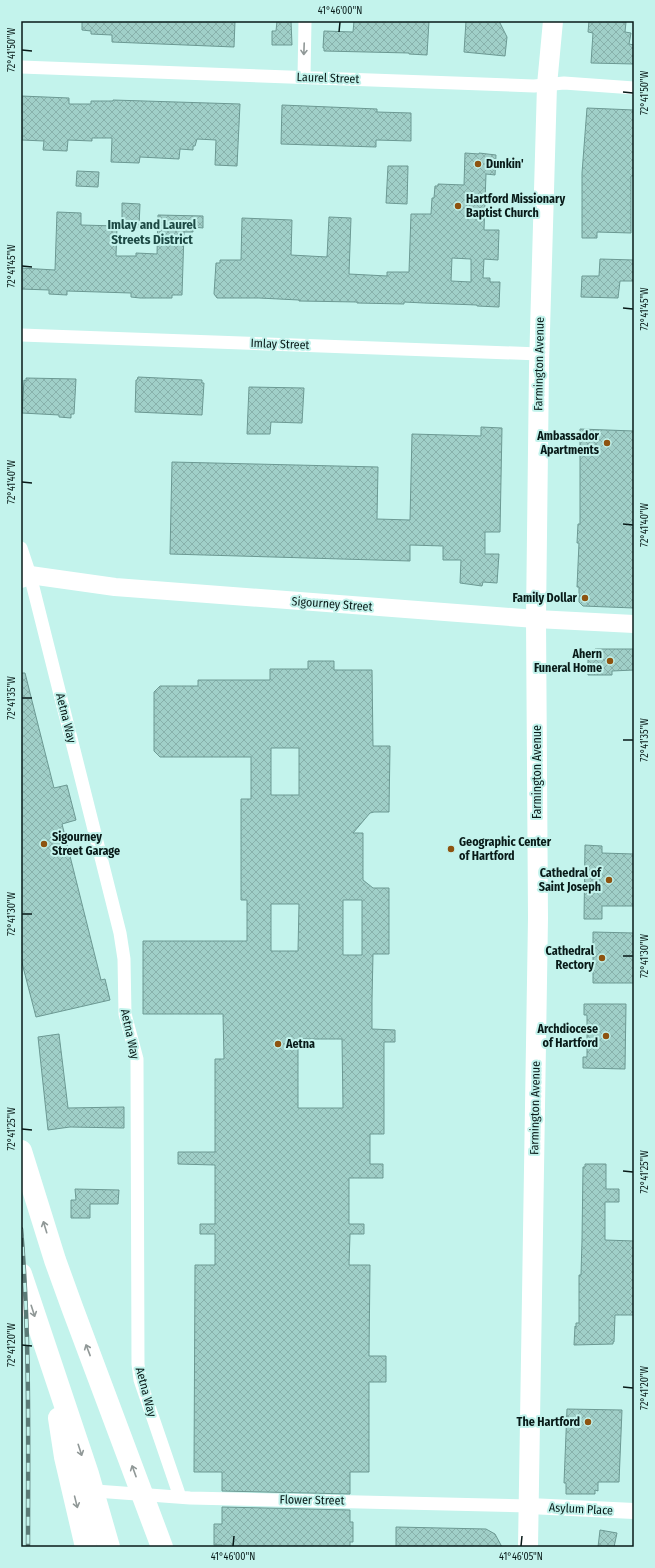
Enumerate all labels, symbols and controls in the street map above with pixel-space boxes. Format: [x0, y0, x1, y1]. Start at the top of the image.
text: 41°46'00"N [318, 5, 362, 17]
text: 72°41'50"W [6, 27, 18, 72]
one-way arrow [301, 42, 308, 55]
street label: Laurel Street [296, 70, 360, 86]
text: 72°41'50"W [639, 70, 651, 115]
place label: Dunkin' [486, 157, 524, 171]
marker: Dunkin' [473, 159, 483, 169]
place label: Hartford Missionary Baptist Church [466, 192, 565, 220]
marker: Hartford Missionary Baptist Church [453, 201, 463, 211]
district label: Imlay and Laurel Streets District [108, 217, 197, 247]
text: 72°41'45"W [6, 244, 18, 288]
text: 72°41'45"W [639, 287, 651, 331]
street label: Farmington Avenue [531, 317, 547, 411]
street label: Imlay Street [250, 336, 310, 352]
place label: Ambassador Apartments [536, 429, 600, 457]
marker: Ambassador Apartments [602, 438, 612, 448]
text: 72°41'40"W [6, 459, 18, 504]
text: 72°41'40"W [639, 502, 651, 547]
place label: Family Dollar [512, 591, 578, 605]
marker: Family Dollar [580, 593, 590, 603]
street label: Sigourney Street [291, 594, 373, 614]
place label: Ahern Funeral Home [534, 647, 602, 675]
marker: Ahern Funeral Home [605, 656, 615, 666]
text: 72°41'35"W [6, 676, 18, 720]
street label: Aetna Way [53, 692, 79, 745]
text: 72°41'35"W [639, 718, 651, 762]
street label: Farmington Avenue [530, 725, 544, 819]
place label: Sigourney Street Garage [52, 830, 120, 858]
place label: Geographic Center of Hartford [459, 835, 552, 863]
marker: Sigourney Street Garage [39, 839, 49, 849]
marker: Geographic Center of Hartford [446, 844, 456, 854]
place label: Cathedral of Saint Joseph [539, 866, 602, 894]
marker: Cathedral of Saint Joseph [604, 875, 614, 885]
text: 72°41'30"W [6, 891, 18, 936]
text: 72°41'30"W [639, 933, 651, 978]
place label: Cathedral Rectory [546, 944, 595, 972]
marker: Cathedral Rectory [597, 953, 607, 963]
street label: Aetna Way [118, 1008, 142, 1061]
place label: Archdiocese of Hartford [536, 1022, 598, 1050]
marker: Archdiocese of Hartford [601, 1031, 611, 1041]
place label: Aetna [285, 1037, 315, 1051]
marker: Aetna [273, 1039, 283, 1049]
street label: Farmington Avenue [527, 1061, 543, 1155]
text: 72°41'25"W [6, 1107, 18, 1151]
text: 72°41'25"W [639, 1150, 651, 1194]
one-way arrow [41, 1221, 48, 1234]
one-way arrow [30, 1305, 37, 1318]
text: 72°41'20"W [6, 1322, 18, 1367]
one-way arrow [83, 1344, 91, 1356]
text: 72°41'20"W [639, 1365, 651, 1410]
street label: Aetna Way [133, 1366, 160, 1419]
place label: The Hartford [517, 1415, 580, 1429]
marker: The Hartford [583, 1417, 593, 1427]
one-way arrow [77, 1443, 84, 1456]
one-way arrow [130, 1465, 138, 1477]
street label: Flower Street [279, 1492, 345, 1508]
one-way arrow [73, 1495, 80, 1508]
street label: Asylum Place [549, 1500, 613, 1518]
text: 41°46'00"N [211, 1551, 255, 1563]
text: 41°46'05"N [499, 1551, 543, 1563]

